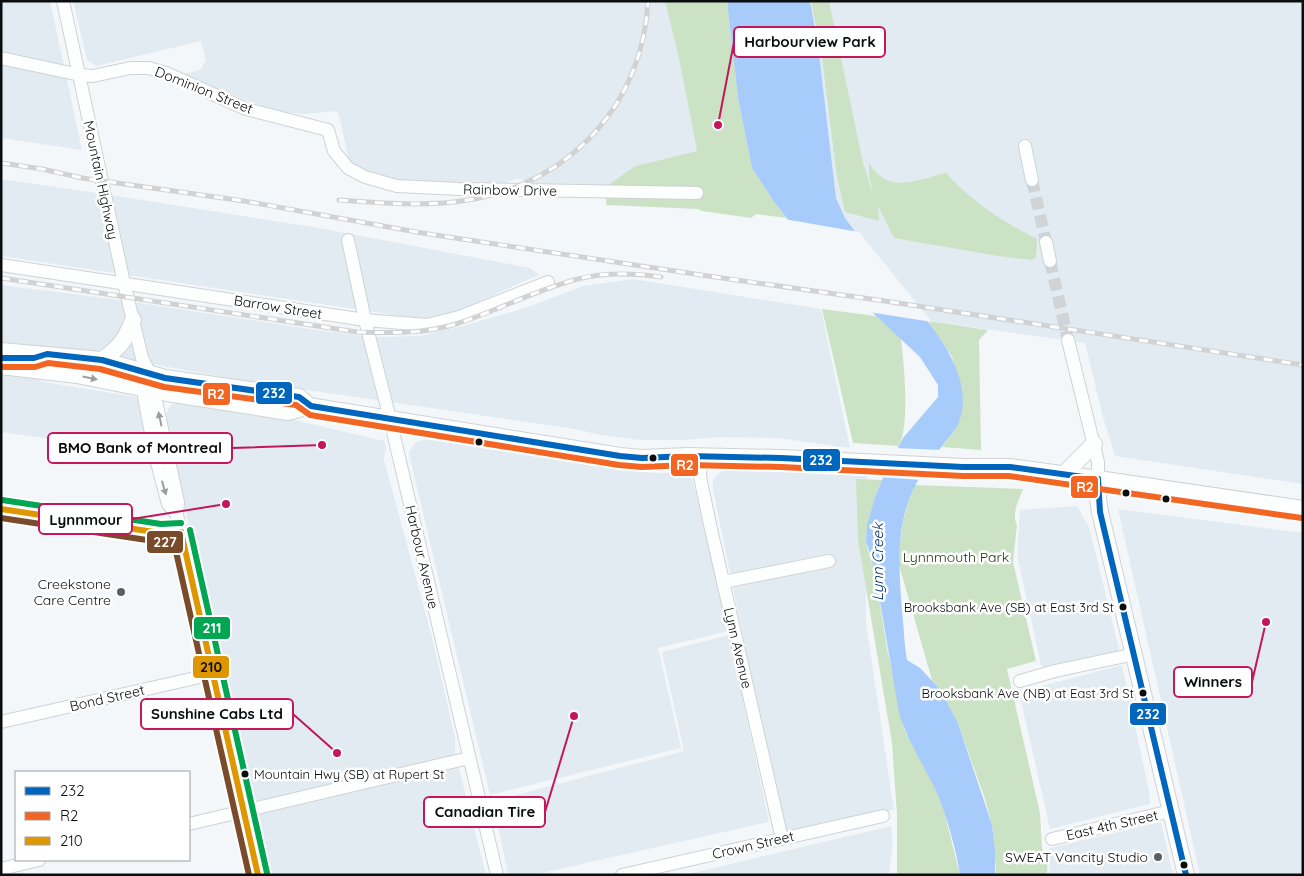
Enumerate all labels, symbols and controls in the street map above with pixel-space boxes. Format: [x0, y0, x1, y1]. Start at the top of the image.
callout: Harbourview Park [734, 27, 885, 57]
text: Harbourview Park [744, 32, 876, 51]
street label: Dominion Street [152, 62, 256, 118]
street label: Mountain Highway [80, 119, 122, 241]
street label: Rainbow Drive [463, 180, 557, 200]
street label: Barrow Street [233, 291, 324, 323]
one-way arrow [82, 374, 98, 382]
line badge: 232 [255, 381, 293, 405]
line badge: R2 [202, 382, 231, 406]
text: 232 [262, 384, 286, 402]
text: R2 [207, 385, 225, 403]
one-way arrow [156, 411, 164, 426]
callout: BMO Bank of Montreal [48, 433, 232, 463]
unlabelled marker [474, 437, 484, 447]
text: BMO Bank of Montreal [58, 438, 222, 457]
line badge: 232 [802, 448, 841, 472]
text: 232 [809, 451, 833, 469]
unlabelled marker [648, 453, 658, 463]
line badge: R2 [670, 453, 699, 477]
text: R2 [676, 456, 694, 474]
line badge: R2 [1070, 475, 1099, 499]
text: R2 [1076, 478, 1094, 496]
one-way arrow [160, 481, 168, 496]
unlabelled marker [1121, 488, 1131, 498]
unlabelled marker [1161, 494, 1171, 504]
street label: Harbour Avenue [401, 503, 443, 611]
callout: Lynnmour [39, 504, 132, 534]
text: Lynnmour [49, 510, 123, 529]
water label: Lynn Creek [868, 521, 887, 601]
line badge: 227 [146, 530, 184, 554]
text: 227 [153, 533, 177, 551]
park label: Lynnmouth Park [903, 548, 1009, 566]
place label: Creekstone Care Centre [34, 575, 111, 609]
marker: Creekstone Care Centre [115, 586, 127, 598]
place label: Brooksbank Ave (SB) at East 3rd St [904, 599, 1114, 615]
marker: Brooksbank Ave (SB) at East 3rd St [1118, 602, 1128, 612]
street label: Lynn Avenue [720, 606, 756, 691]
line badge: 211 [193, 616, 231, 640]
text: 211 [203, 619, 221, 637]
line badge: 210 [192, 655, 230, 679]
text: 210 [200, 658, 222, 676]
callout: Winners [1174, 667, 1252, 697]
text: Winners [1184, 672, 1242, 691]
street label: Bond Street [68, 681, 146, 715]
place label: Brooksbank Ave (NB) at East 3rd St [922, 685, 1134, 701]
marker: Brooksbank Ave (NB) at East 3rd St [1138, 688, 1148, 698]
callout: Sunshine Cabs Ltd [141, 699, 293, 729]
line badge: 232 [1129, 702, 1167, 726]
text: Sunshine Cabs Ltd [151, 704, 283, 723]
text: 232 [1136, 705, 1160, 723]
place label: Mountain Hwy (SB) at Rupert St [254, 766, 444, 782]
marker: Mountain Hwy (SB) at Rupert St [240, 769, 250, 779]
legend [15, 771, 190, 861]
text: 232 [60, 781, 84, 800]
callout: Canadian Tire [424, 797, 545, 827]
text: Canadian Tire [435, 802, 535, 821]
text: R2 [60, 806, 78, 825]
street label: East 4th Street [1064, 806, 1160, 844]
street label: Crown Street [710, 827, 796, 863]
text: 210 [60, 831, 83, 850]
place label: SWEAT Vancity Studio [1005, 848, 1148, 866]
marker: SWEAT Vancity Studio [1152, 851, 1164, 863]
unlabelled marker [1179, 860, 1189, 870]

